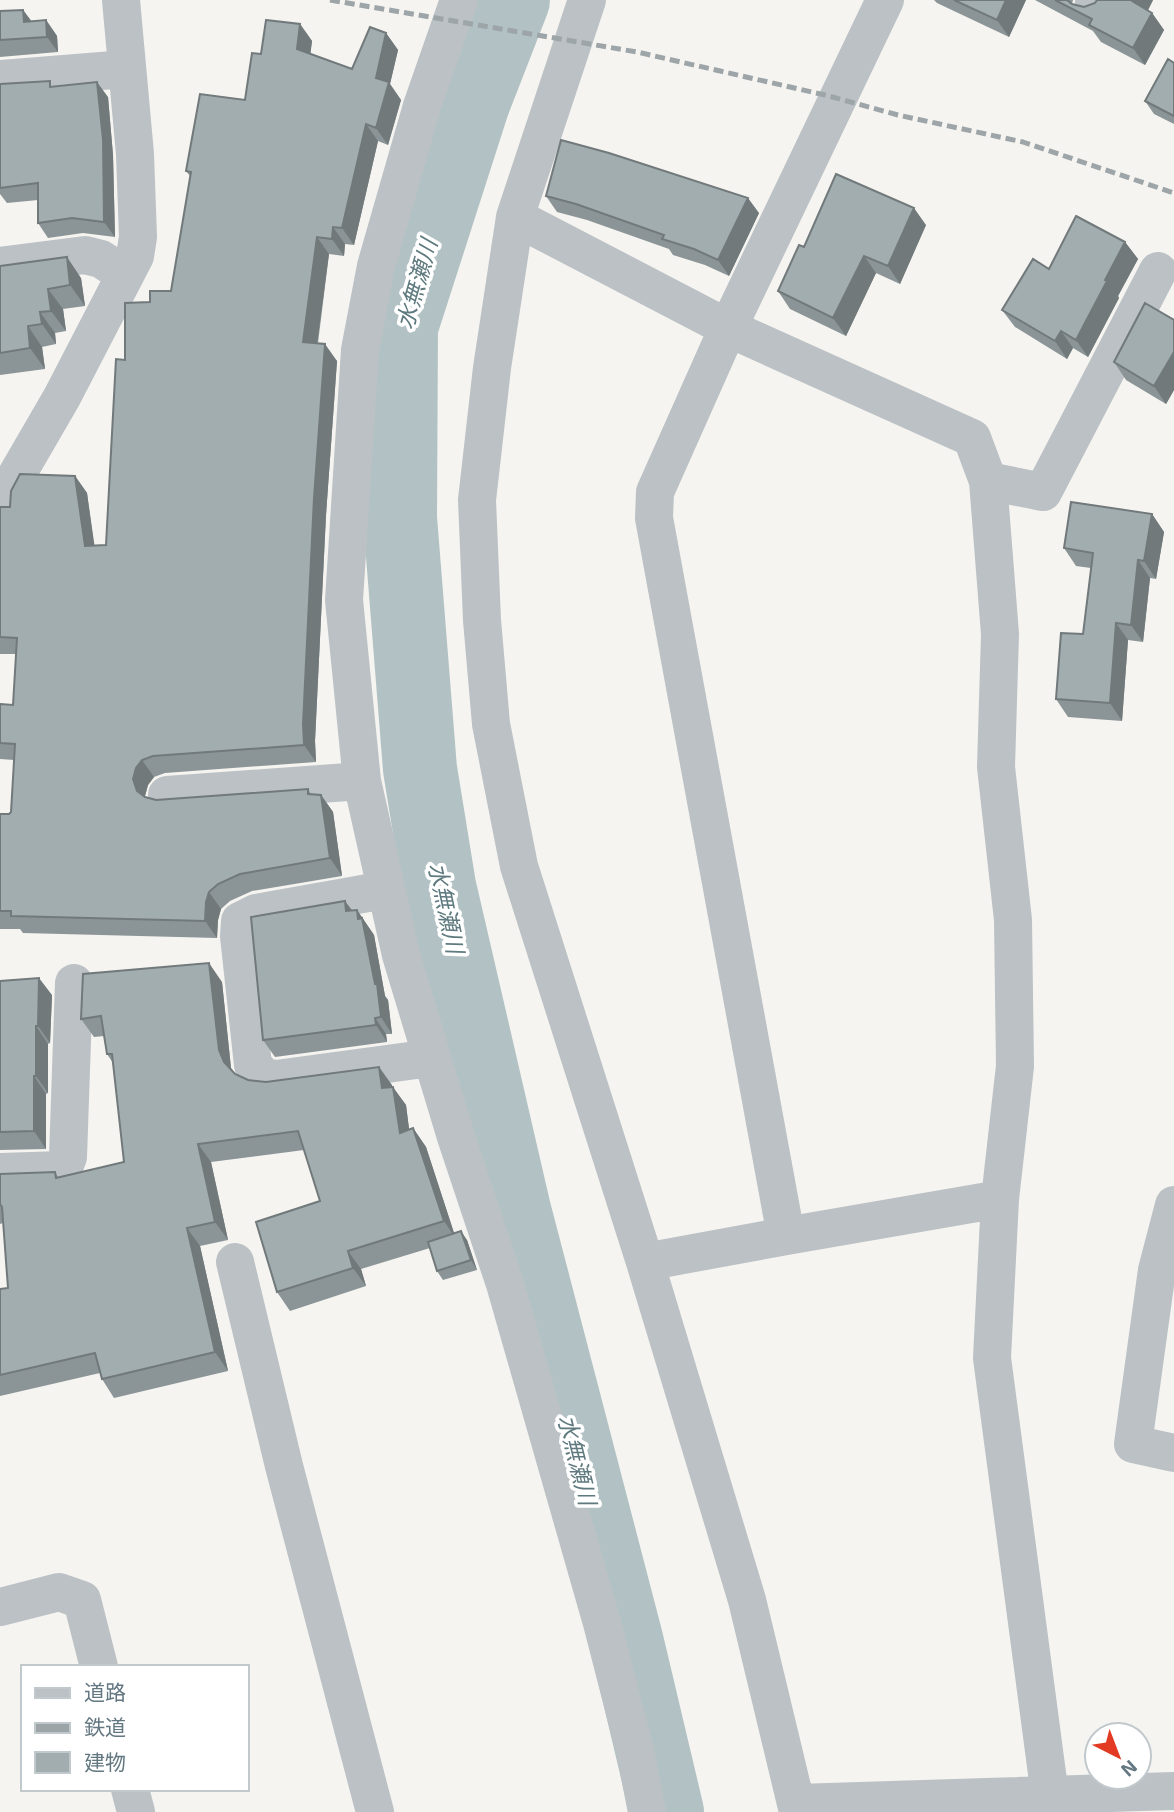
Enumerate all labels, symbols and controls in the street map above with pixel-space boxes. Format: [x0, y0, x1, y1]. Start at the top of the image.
water label: 水無瀬川 [390, 233, 443, 332]
water label: 水無瀬川 [424, 860, 471, 959]
water label: 水無瀬川 [553, 1412, 603, 1511]
legend [21, 1665, 248, 1791]
text: 道路 [84, 1679, 126, 1704]
text: 鉄道 [84, 1714, 126, 1739]
north arrow [1083, 1721, 1153, 1791]
text: 建物 [84, 1749, 126, 1774]
text: N [1117, 1756, 1143, 1782]

